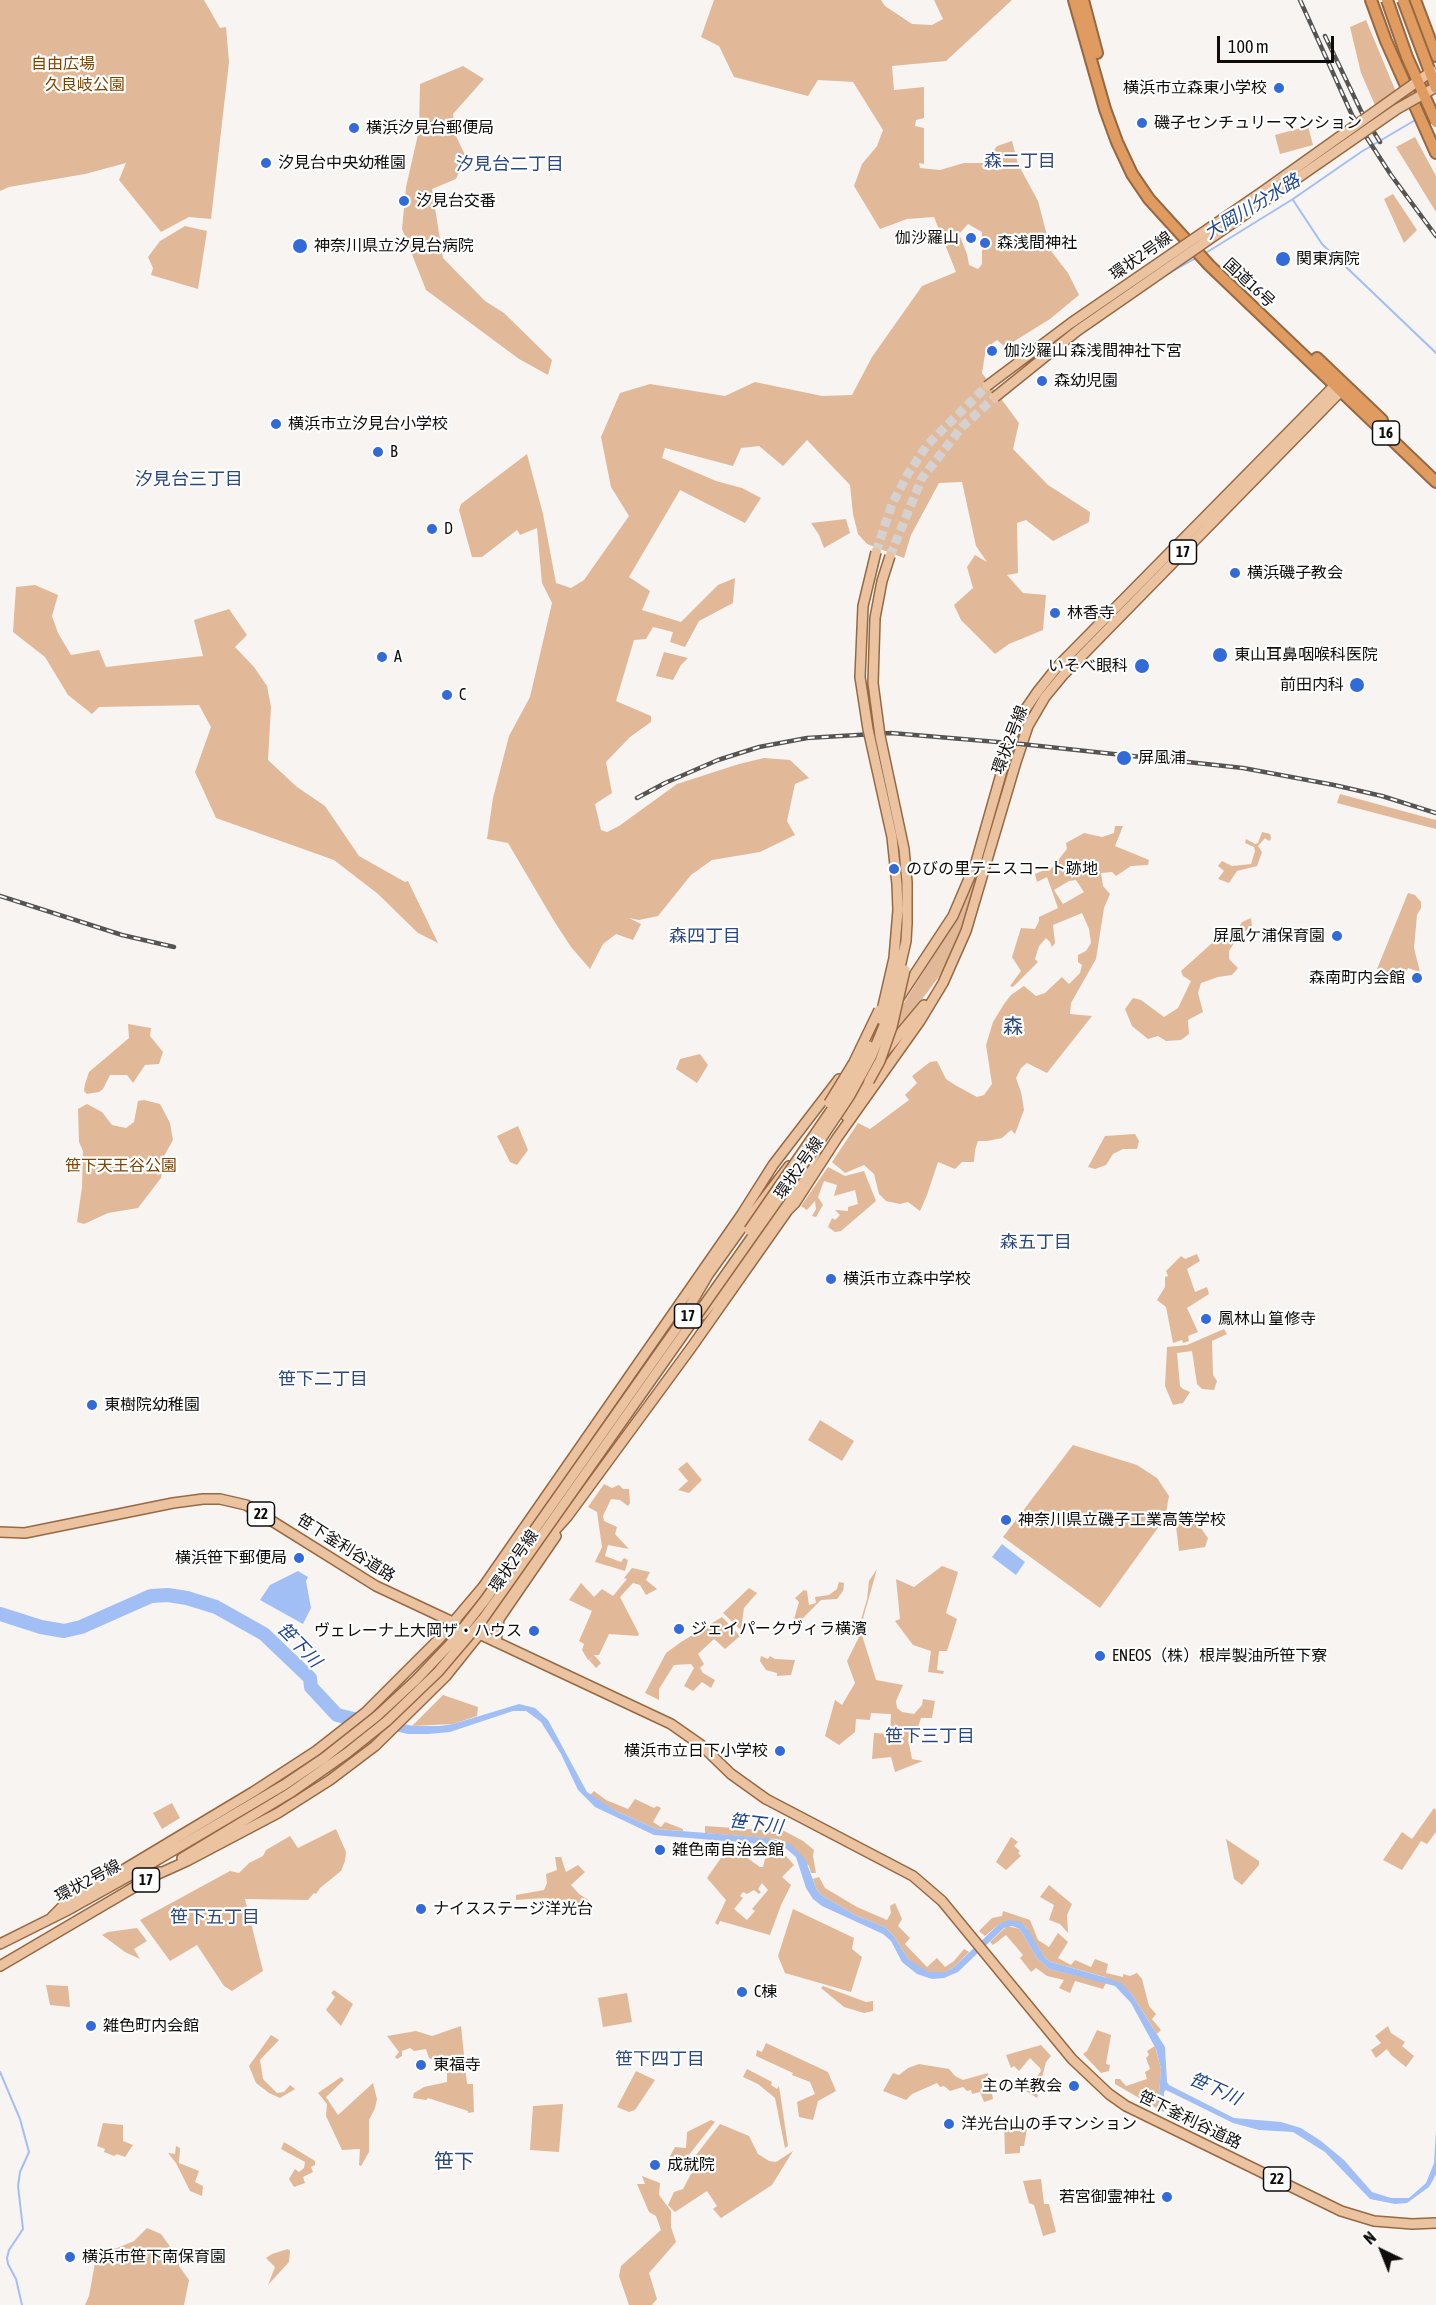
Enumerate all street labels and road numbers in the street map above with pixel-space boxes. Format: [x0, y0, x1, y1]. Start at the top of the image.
street label: 環状2号線 [1106, 228, 1176, 284]
street label: 国道16号 [1219, 254, 1279, 312]
road number: 16 [1372, 421, 1400, 445]
road number: 17 [1170, 540, 1196, 564]
street label: 環状2号線 [988, 703, 1032, 777]
street label: 環状2号線 [771, 1133, 827, 1203]
road number: 17 [674, 1304, 702, 1328]
road number: 22 [248, 1502, 274, 1526]
street label: 笹下釜利谷道路 [293, 1510, 399, 1586]
street label: 環状2号線 [486, 1526, 542, 1596]
street label: 環状2号線 [52, 1856, 124, 1906]
road number: 17 [132, 1868, 160, 1892]
street label: 笹下釜利谷道路 [1135, 2087, 1245, 2153]
road number: 22 [1264, 2167, 1290, 2191]

